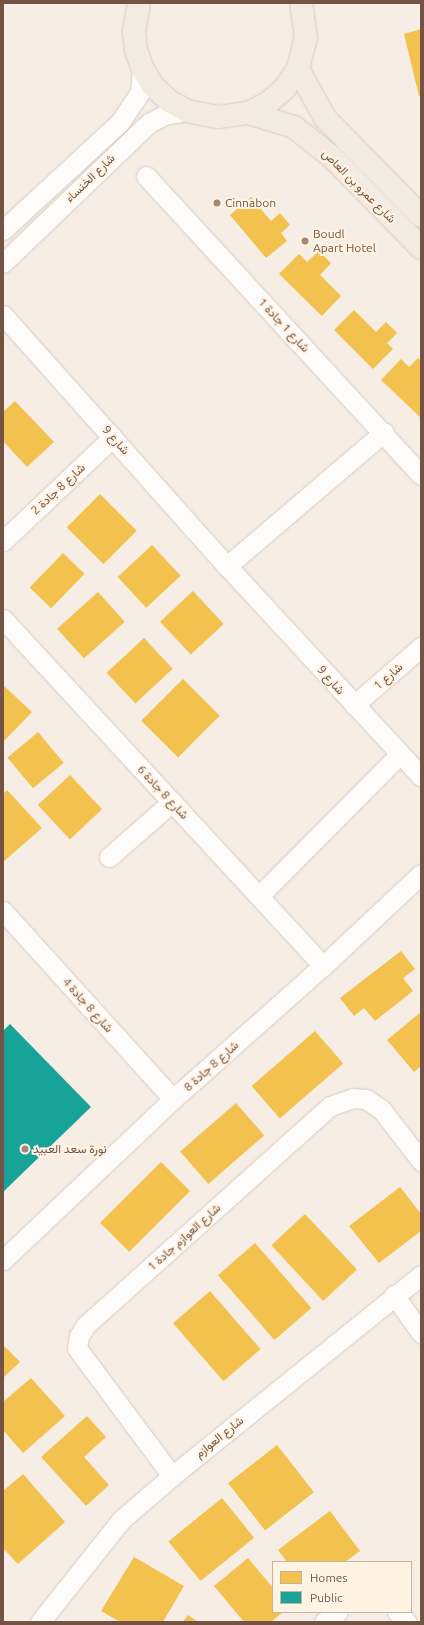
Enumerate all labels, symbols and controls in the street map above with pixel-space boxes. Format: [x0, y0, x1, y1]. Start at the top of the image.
street label: شارع عمرو بن العاص [319, 146, 399, 226]
street label: شارع الخنساء [62, 151, 118, 205]
place label: Cinnabon [225, 196, 276, 210]
marker: Cinnabon [212, 198, 222, 208]
place label: Boudl Apart Hotel [313, 227, 376, 255]
marker: Boudl Apart Hotel [300, 236, 310, 246]
street label: شارع 1 جادة 1 [255, 295, 313, 355]
street label: شارع 9 [99, 423, 133, 457]
street label: شارع 8 جادة 2 [28, 460, 88, 518]
street label: شارع 1 [371, 660, 405, 692]
street label: شارع 9 [314, 663, 348, 697]
street label: شارع 8 جادة 6 [134, 762, 192, 822]
street label: شارع 8 جادة 4 [60, 975, 116, 1035]
street label: شارع 8 جادة 8 [181, 1038, 241, 1094]
place label: نورة سعد العبيد [33, 1142, 107, 1156]
marker: نورة سعد العبيد [20, 1144, 30, 1154]
street label: شارع العوازم جادة 1 [145, 1200, 223, 1274]
street label: شارع العوازم [192, 1413, 246, 1461]
legend [272, 1561, 412, 1613]
text: Homes [310, 1571, 348, 1584]
text: Public [310, 1591, 343, 1604]

